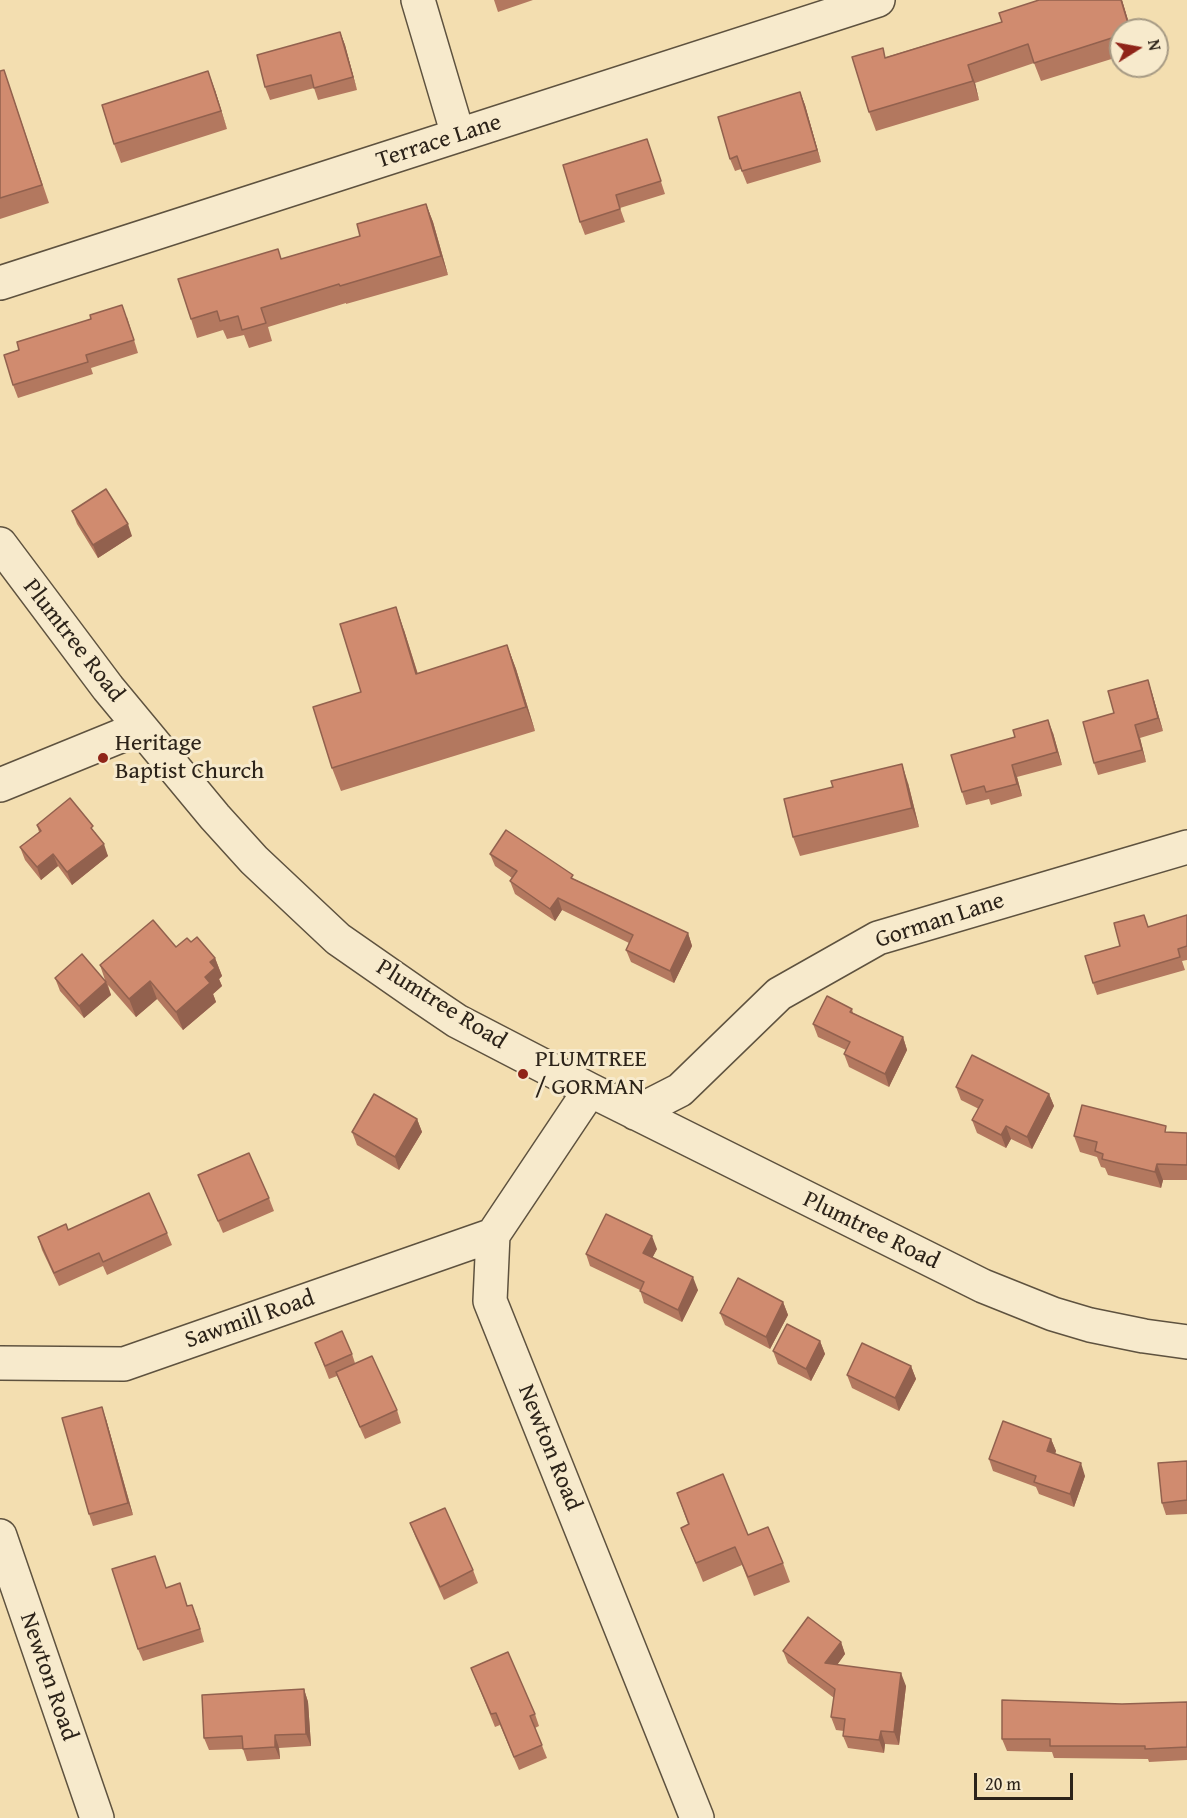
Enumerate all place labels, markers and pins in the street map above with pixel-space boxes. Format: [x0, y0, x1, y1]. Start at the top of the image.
place label: Heritage Baptist Church [115, 730, 264, 786]
marker: Heritage Baptist Church [96, 751, 110, 765]
place label: PLUMTREE / GORMAN [535, 1046, 647, 1102]
marker: PLUMTREE / GORMAN [516, 1067, 530, 1081]

